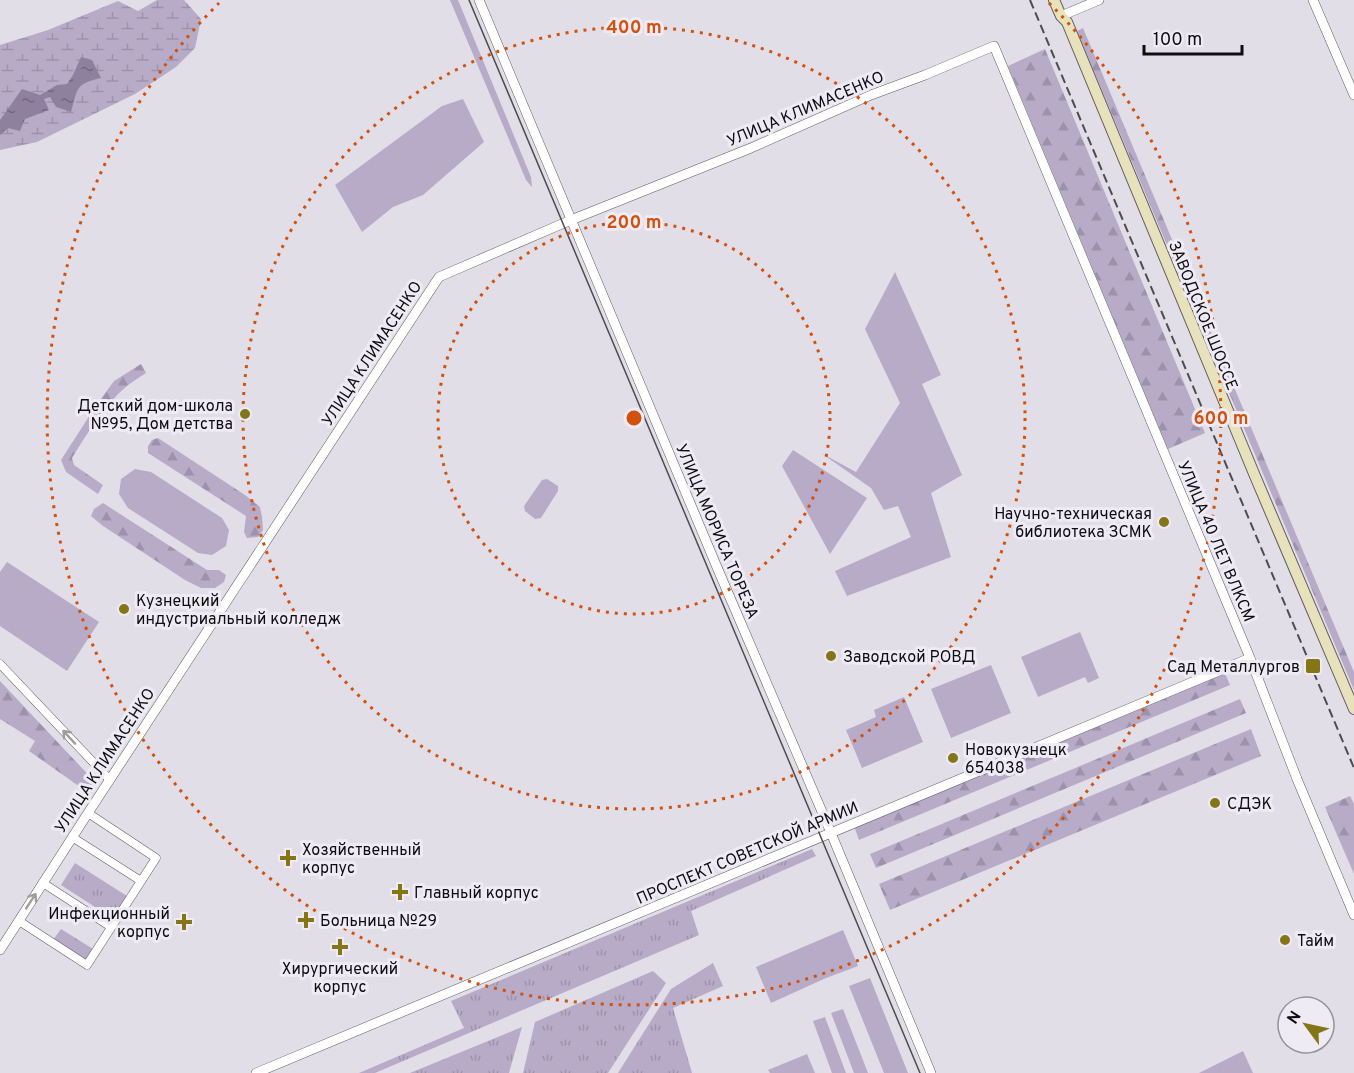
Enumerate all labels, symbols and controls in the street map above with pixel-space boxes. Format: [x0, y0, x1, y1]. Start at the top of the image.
text: 400 m [606, 17, 662, 40]
scale bar [1144, 18, 1242, 56]
text: 100 m [1153, 29, 1202, 52]
street label: УЛИЦА КЛИМАСЕНКО [724, 68, 887, 152]
text: 200 m [606, 212, 662, 235]
street label: ЗАВОДСКОЕ ШОССЕ [1163, 238, 1241, 393]
street label: УЛИЦА КЛИМАСЕНКО [318, 278, 427, 430]
place label: Детский дом-школа №95, Дом детства [77, 397, 233, 435]
marker: Детский дом-школа №95, Дом детства [238, 407, 252, 421]
centre of rings [624, 408, 644, 428]
text: 600 m [1193, 408, 1249, 431]
street label: УЛИЦА МОРИСА ТОРЕЗА [670, 441, 762, 622]
street label: УЛИЦА 40 ЛЕТ ВЛКСМ [1172, 458, 1258, 625]
place label: Научно-техническая библиотека ЗСМК [994, 505, 1152, 543]
marker: Научно-техническая библиотека ЗСМК [1157, 515, 1171, 529]
place label: Кузнецкий индустриальный колледж [136, 592, 341, 630]
marker: Кузнецкий индустриальный колледж [117, 602, 131, 616]
place label: Заводской РОВД [843, 648, 975, 668]
marker: Заводской РОВД [824, 649, 838, 663]
marker: Сад Металлургов [1304, 657, 1322, 675]
place label: Сад Металлургов [1167, 658, 1300, 678]
street label: УЛИЦА КЛИМАСЕНКО [51, 685, 160, 837]
one-way arrow [63, 730, 77, 745]
place label: Новокузнецк 654038 [965, 741, 1067, 779]
marker: Новокузнецк 654038 [946, 751, 960, 765]
place label: СДЭК [1227, 795, 1272, 815]
street label: ПРОСПЕКТ СОВЕТСКОЙ АРМИИ [633, 796, 862, 910]
marker: СДЭК [1208, 796, 1222, 810]
place label: Хозяйственный корпус [302, 841, 421, 879]
marker: Хозяйственный корпус [279, 849, 297, 867]
marker: Главный корпус [391, 883, 409, 901]
place label: Главный корпус [414, 884, 539, 904]
one-way arrow [26, 893, 38, 910]
place label: Инфекционный корпус [48, 905, 170, 943]
marker: Больница №29 [297, 911, 315, 929]
place label: Больница №29 [320, 912, 437, 932]
marker: Инфекционный корпус [175, 913, 193, 931]
place label: Тайм [1297, 932, 1334, 952]
marker: Тайм [1278, 933, 1292, 947]
marker: Хирургический корпус [331, 938, 349, 956]
place label: Хирургический корпус [282, 960, 398, 998]
north arrow [1276, 995, 1336, 1055]
text: N [1284, 1008, 1307, 1028]

